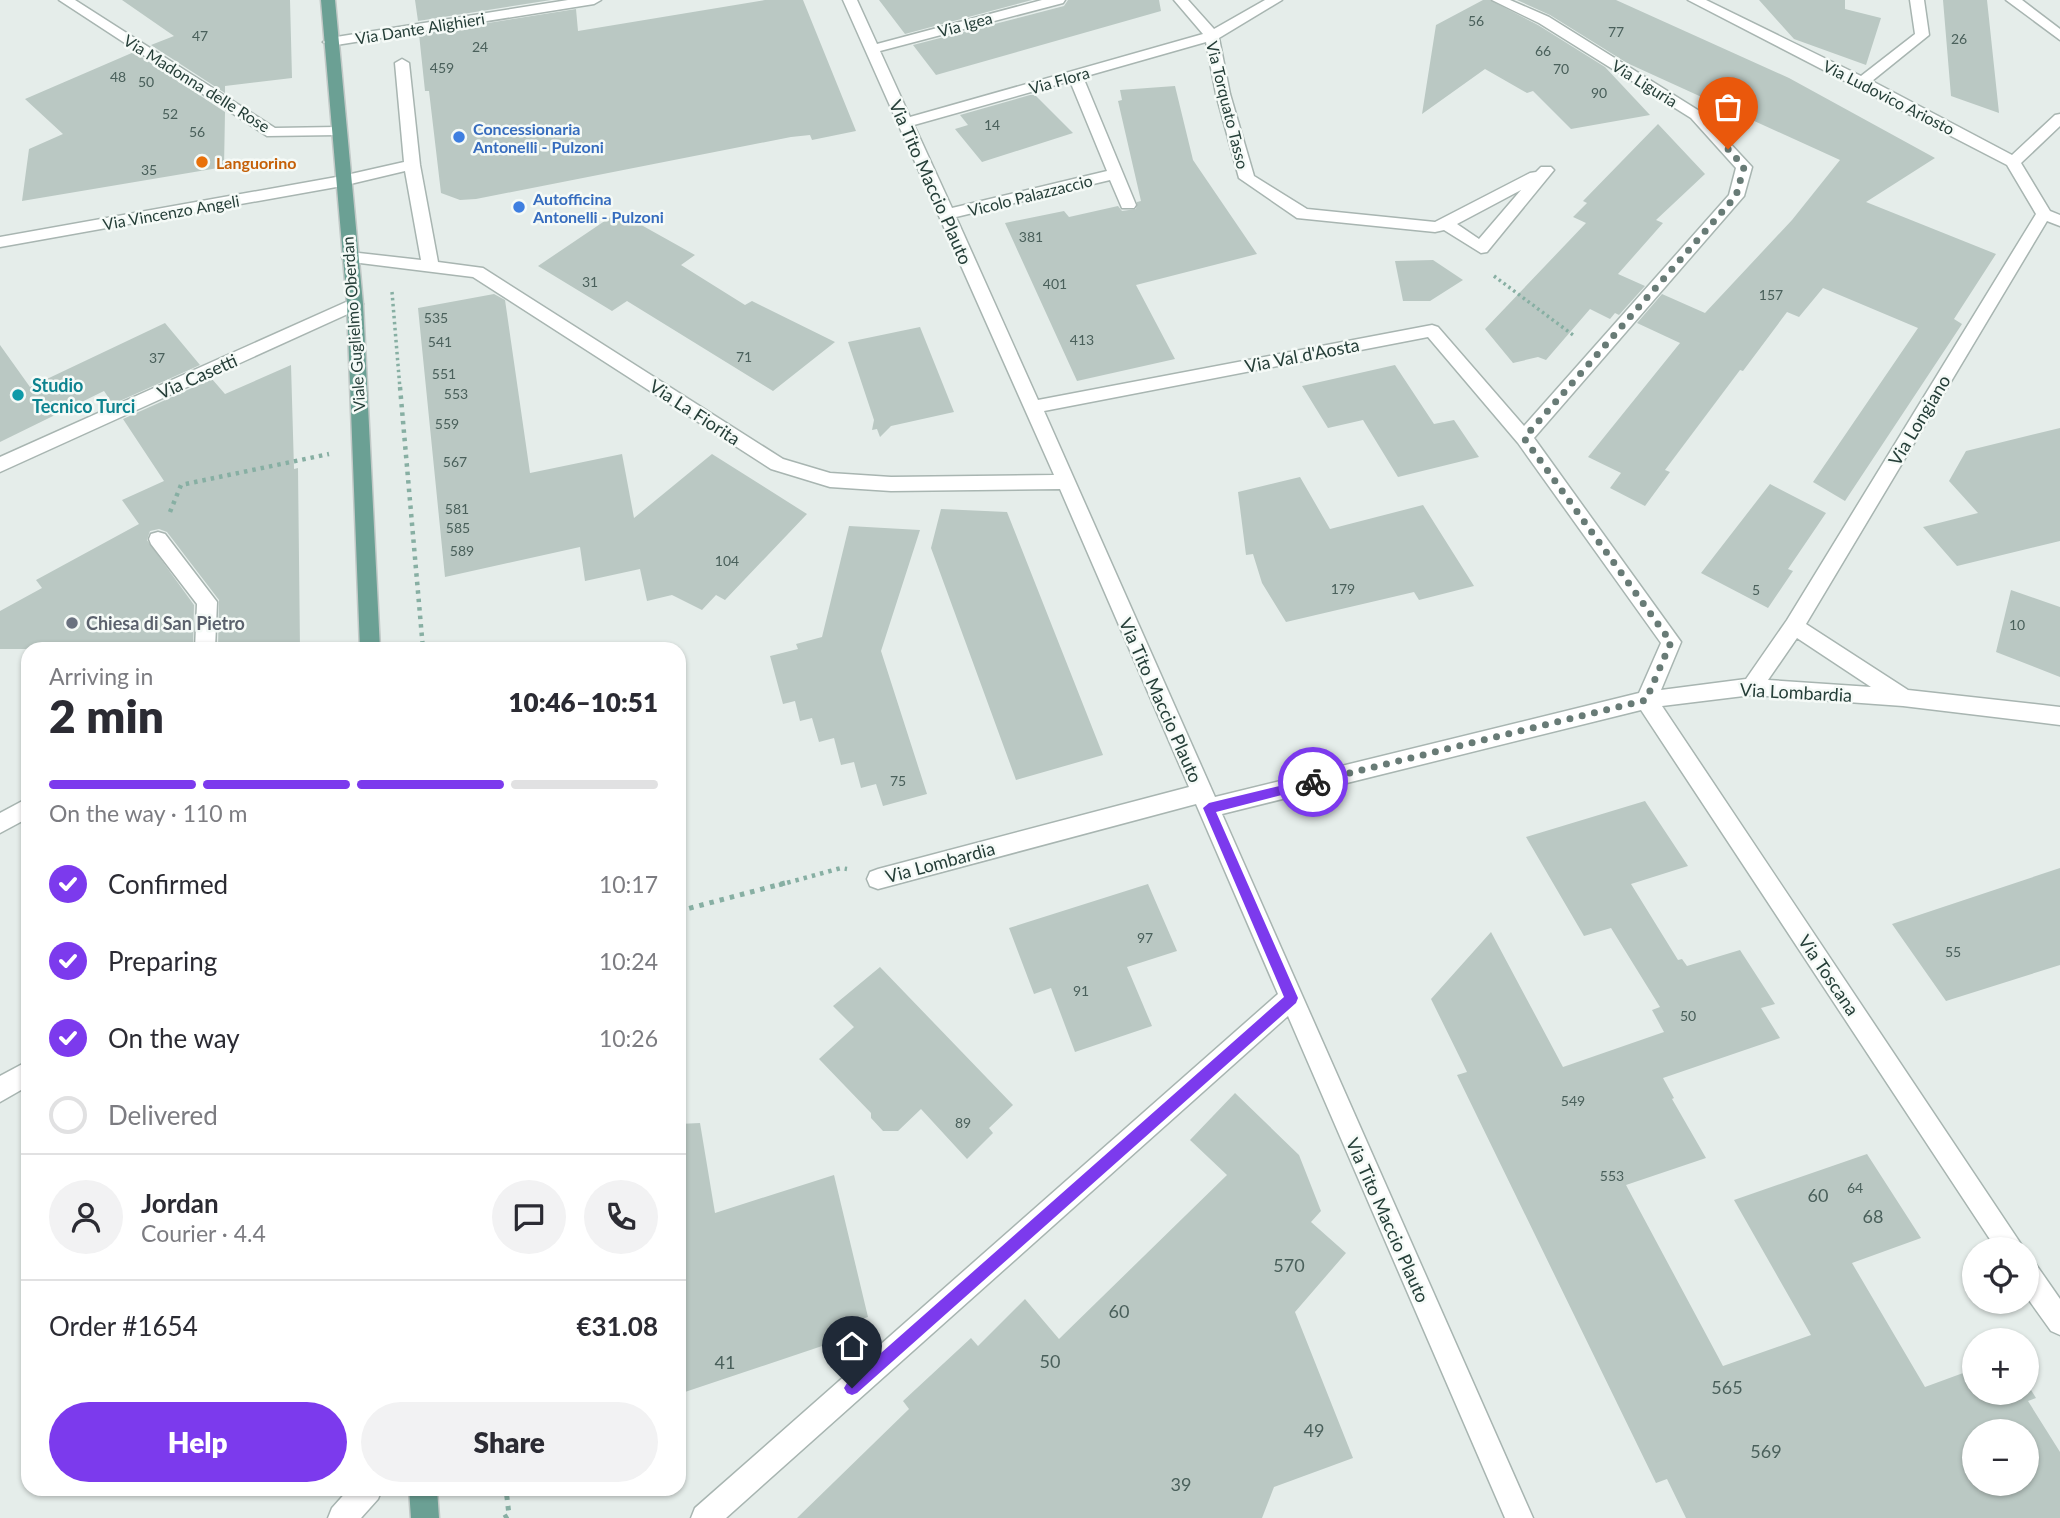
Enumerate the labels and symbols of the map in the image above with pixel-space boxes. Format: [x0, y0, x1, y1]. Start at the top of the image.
street label: Via Dante Alighieri [354, 8, 486, 48]
street label: Via Igea [936, 8, 994, 40]
house number: 56 [1468, 12, 1484, 29]
house number: 77 [1608, 23, 1624, 40]
house number: 47 [192, 27, 208, 44]
street label: Via Madonna delle Rose [120, 30, 274, 136]
house number: 26 [1951, 30, 1967, 47]
house number: 24 [472, 38, 488, 55]
street label: Via Torquato Tasso [1203, 39, 1253, 171]
house number: 66 [1535, 42, 1551, 59]
street label: Via Liguria [1609, 55, 1681, 111]
street label: Via Ludovico Ariosto [1820, 56, 1958, 138]
house number: 459 [430, 59, 454, 76]
house number: 70 [1553, 60, 1569, 77]
street label: Via Flora [1027, 62, 1091, 98]
house number: 48 [110, 68, 126, 85]
house number: 50 [138, 73, 154, 90]
pin [1698, 77, 1758, 149]
house number: 90 [1591, 84, 1607, 101]
street label: Via Tito Maccio Plauto [885, 96, 977, 268]
house number: 52 [162, 105, 178, 122]
house number: 14 [984, 116, 1000, 133]
place label: Concessionaria Antonelli - Pulzoni [472, 119, 604, 156]
house number: 56 [189, 123, 205, 140]
marker: Concessionaria Antonelli - Pulzoni [451, 129, 467, 145]
place label: Languorino [216, 153, 296, 172]
marker: Languorino [194, 154, 210, 170]
house number: 35 [141, 161, 157, 178]
street label: Vicolo Palazzaccio [966, 170, 1094, 220]
place label: Autofficina Antonelli - Pulzoni [532, 189, 664, 226]
street label: Via Vincenzo Angeli [101, 191, 241, 233]
marker: Autofficina Antonelli - Pulzoni [511, 199, 527, 215]
house number: 381 [1019, 228, 1043, 245]
street label: Viale Guglielmo Oberdan [337, 236, 369, 412]
house number: 31 [582, 273, 598, 290]
house number: 401 [1043, 275, 1067, 292]
house number: 157 [1759, 286, 1783, 303]
house number: 535 [424, 309, 448, 326]
house number: 413 [1070, 331, 1094, 348]
house number: 541 [428, 333, 452, 350]
street label: Via Val d'Aosta [1243, 333, 1361, 377]
house number: 71 [736, 348, 752, 365]
house number: 37 [149, 349, 165, 366]
street label: Via Casetti [154, 349, 240, 403]
house number: 551 [432, 365, 456, 382]
street label: Via Longiano [1883, 371, 1955, 469]
place label: Studio Tecnico Turci [32, 374, 135, 417]
street label: Via La Fiorita [645, 375, 745, 449]
house number: 553 [444, 385, 468, 402]
marker: Studio Tecnico Turci [10, 387, 26, 403]
house number: 559 [435, 415, 459, 432]
house number: 567 [443, 453, 467, 470]
house number: 581 [445, 500, 469, 517]
house number: 585 [446, 519, 470, 536]
house number: 589 [450, 542, 474, 559]
house number: 104 [715, 552, 739, 569]
house number: 179 [1331, 580, 1355, 597]
house number: 5 [1752, 581, 1760, 598]
place label: Chiesa di San Pietro [86, 612, 245, 634]
street label: Via Tito Maccio Plauto [1115, 614, 1207, 786]
marker: Chiesa di San Pietro [64, 615, 80, 631]
house number: 10 [2009, 616, 2025, 633]
street label: Via Lombardia [1739, 678, 1853, 706]
courier [1278, 747, 1348, 817]
house number: 75 [890, 772, 906, 789]
street label: Via Lombardia [883, 837, 997, 887]
house number: 97 [1137, 929, 1153, 946]
street label: Via Toscana [1794, 931, 1864, 1019]
house number: 55 [1945, 943, 1961, 960]
house number: 91 [1073, 982, 1089, 999]
house number: 50 [1680, 1007, 1696, 1024]
house number: 549 [1561, 1092, 1585, 1109]
house number: 89 [955, 1114, 971, 1131]
street label: Via Tito Maccio Plauto [1342, 1134, 1434, 1306]
house number: 553 [1600, 1167, 1624, 1184]
house number: 64 [1847, 1179, 1863, 1196]
house number: 60 [1808, 1184, 1828, 1206]
house number: 68 [1863, 1205, 1883, 1227]
house number: 570 [1273, 1254, 1305, 1276]
house number: 60 [1109, 1300, 1129, 1322]
pin [822, 1316, 882, 1388]
house number: 50 [1040, 1350, 1060, 1372]
house number: 41 [715, 1351, 735, 1373]
house number: 565 [1711, 1376, 1743, 1398]
house number: 49 [1304, 1419, 1324, 1441]
house number: 569 [1750, 1440, 1782, 1462]
house number: 39 [1171, 1473, 1191, 1495]

